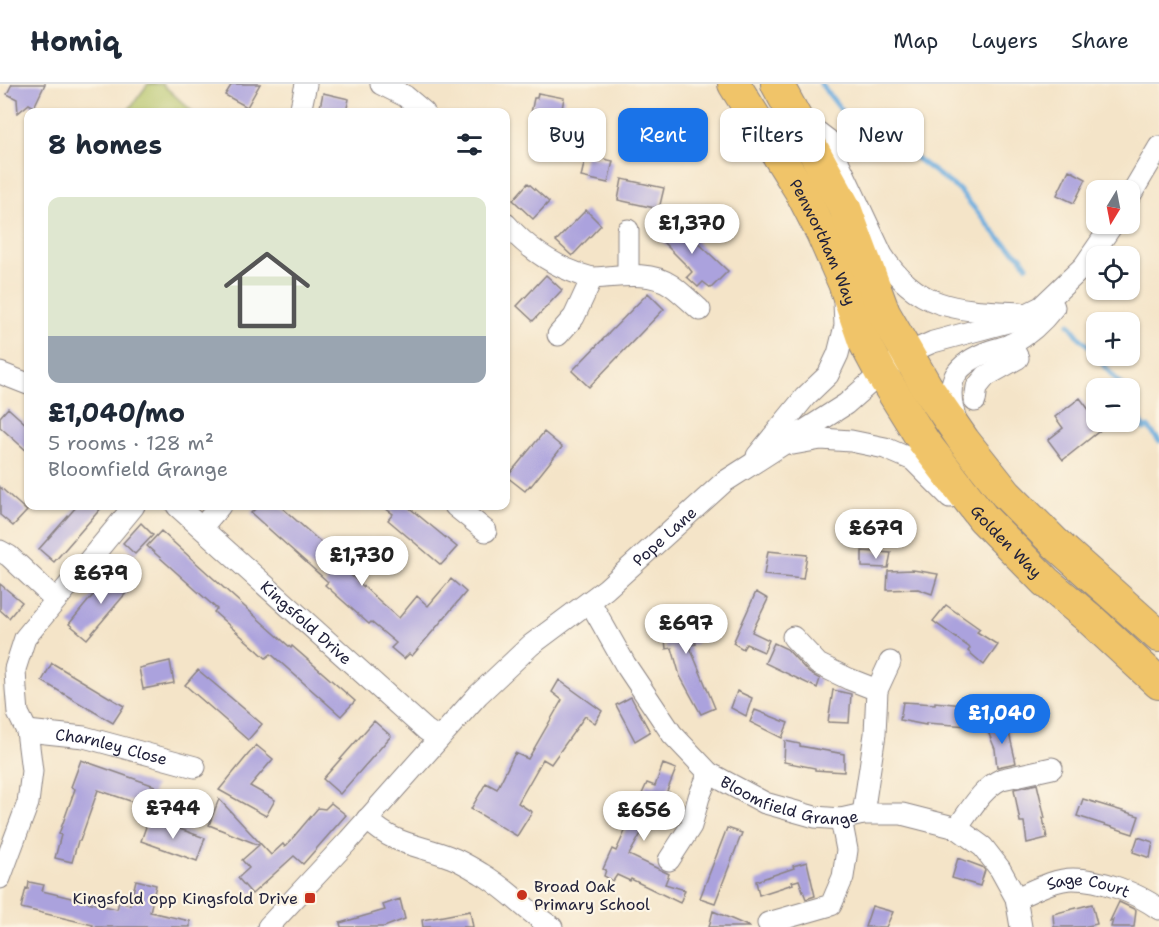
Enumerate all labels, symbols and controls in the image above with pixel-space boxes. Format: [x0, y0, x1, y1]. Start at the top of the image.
text: Homiq [30, 22, 120, 60]
text: Map [893, 27, 938, 55]
text: Layers [971, 27, 1038, 55]
text: Share [1071, 27, 1129, 55]
chip: Buy [528, 108, 606, 162]
chip: Rent [618, 108, 708, 162]
chip: Filters [720, 108, 825, 162]
chip: New [837, 108, 924, 162]
text: 8 homes [48, 127, 162, 162]
icon: filters [453, 128, 486, 161]
street label: Penwortham Way [785, 175, 861, 308]
north arrow [1086, 180, 1140, 234]
map controls [1086, 180, 1140, 432]
pin: £1,370 [643, 204, 741, 255]
text: £1,370 [659, 210, 725, 236]
icon: home [213, 236, 321, 344]
button: locate [1086, 246, 1140, 300]
button: + [1086, 312, 1140, 366]
button: − [1086, 378, 1140, 432]
text: £1,040/mo [48, 395, 185, 430]
text: 5 rooms · 128 m² [48, 430, 214, 456]
text: Bloomfield Grange [48, 456, 228, 482]
street label: Golden Way [966, 501, 1047, 583]
street label: Pope Lane [628, 502, 701, 571]
pin: £679 [840, 509, 912, 560]
text: £679 [849, 515, 903, 541]
pin: £1,730 [313, 536, 411, 587]
text: £1,730 [329, 542, 395, 568]
pin: £679 [65, 554, 137, 605]
text: £679 [74, 560, 128, 586]
street label: Kingsfold Drive [256, 576, 356, 669]
pin: £697 [650, 604, 722, 655]
text: £697 [659, 610, 713, 636]
pin: £1,040 [953, 694, 1051, 745]
text: £1,040 [968, 700, 1036, 726]
street label: Charnley Close [54, 724, 170, 770]
street label: Bloomfield Grange [717, 771, 860, 830]
pin: £744 [137, 789, 209, 840]
pin: £656 [608, 791, 680, 842]
text: £744 [146, 795, 200, 821]
text: £656 [617, 797, 671, 823]
street label: Sage Court [1043, 868, 1133, 902]
place label: Broad Oak Primary School [534, 876, 650, 915]
place label: Kingsfold opp Kingsfold Drive [72, 888, 298, 909]
marker: Broad Oak Primary School [515, 888, 529, 902]
marker: Kingsfold opp Kingsfold Drive [303, 891, 317, 905]

